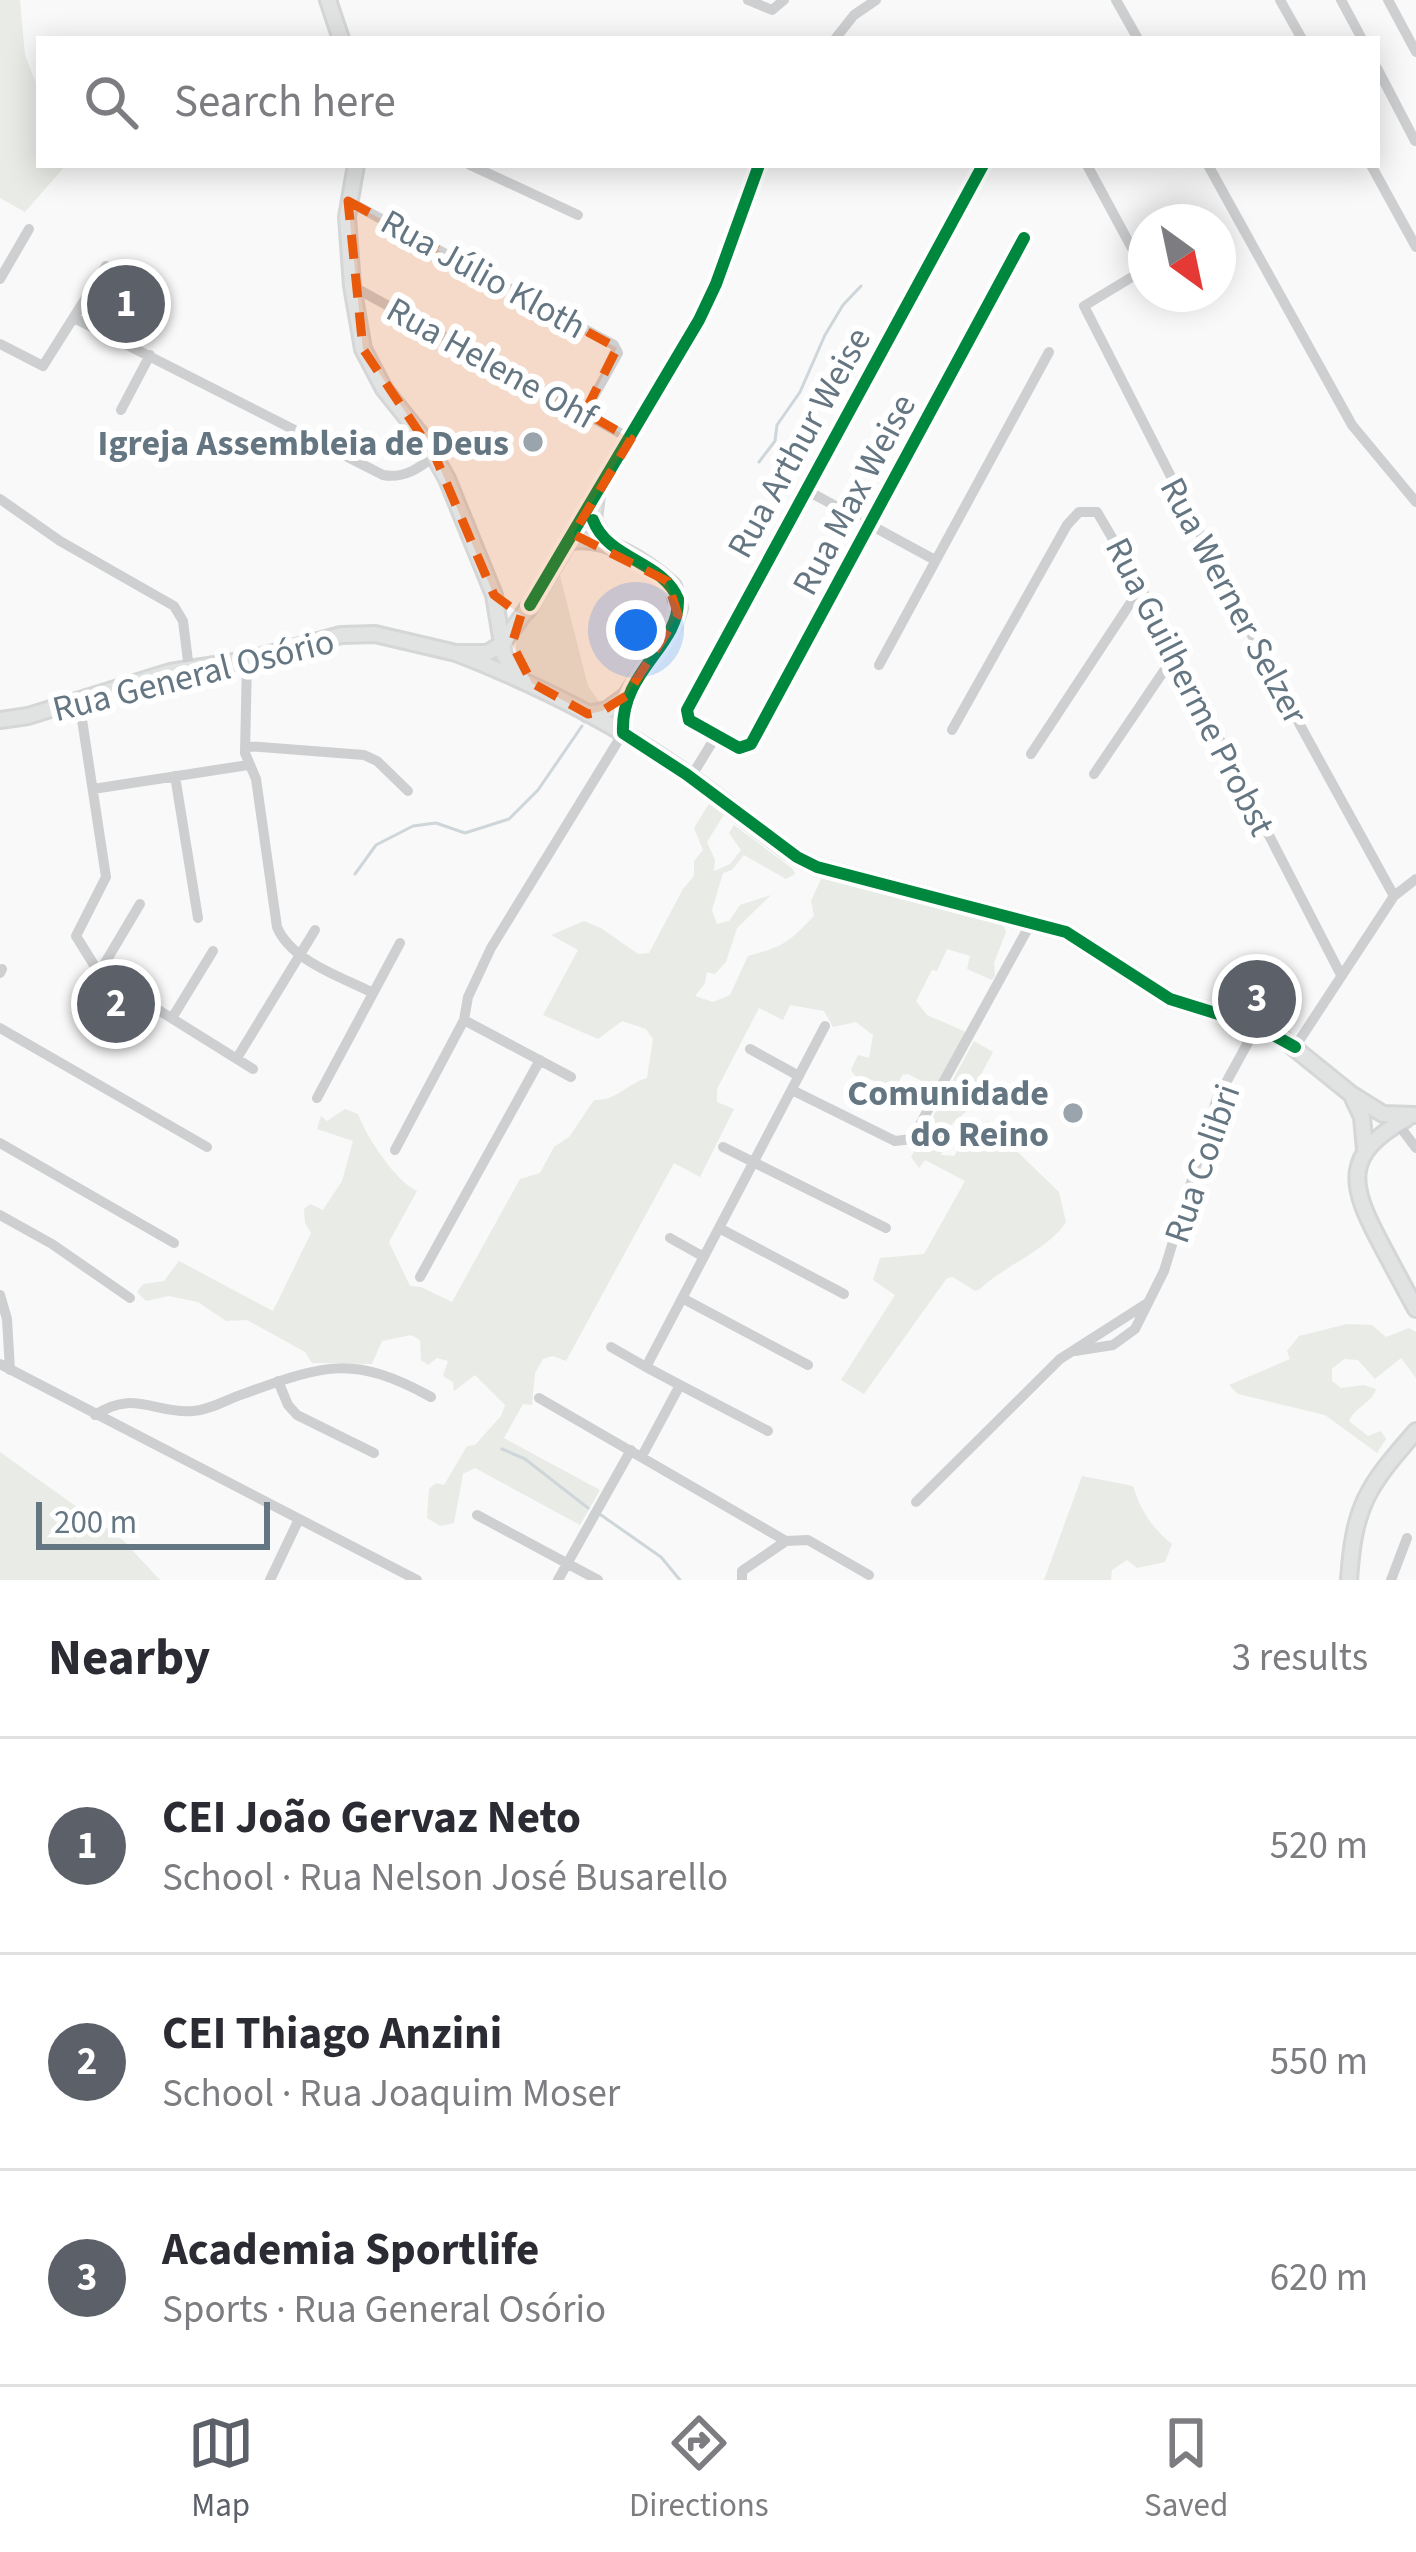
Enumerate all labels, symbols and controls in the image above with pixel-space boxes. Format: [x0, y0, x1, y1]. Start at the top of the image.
search box [36, 36, 1380, 168]
icon: search [78, 69, 144, 135]
text: Search here [174, 70, 396, 134]
street label: Rua Júlio Kloth [371, 197, 595, 352]
north arrow [1128, 204, 1236, 312]
pin: 1 [87, 259, 165, 349]
street label: Rua Helene Ohf [377, 285, 607, 443]
street label: Rua Arthur Weise [715, 318, 884, 567]
street label: Rua Max Weise [780, 385, 929, 604]
place label: Igreja Assembleia de Deus [98, 418, 509, 469]
marker: Igreja Assembleia de Deus [520, 429, 546, 455]
street label: Rua Werner Selzer [1147, 468, 1320, 734]
street label: Rua Guilherme Probst [1092, 529, 1287, 845]
your location [606, 600, 666, 660]
street label: Rua General Osório [47, 616, 340, 735]
pin: 3 [1218, 954, 1296, 1044]
pin: 2 [77, 959, 155, 1049]
place label: Comunidade do Reino [847, 1068, 1049, 1160]
street label: Rua Colibri [1151, 1077, 1253, 1250]
marker: Comunidade do Reino [1060, 1100, 1086, 1126]
scale bar [36, 1496, 270, 1549]
text: 200 m [54, 1499, 137, 1546]
text: Nearby [48, 1622, 210, 1694]
text: 3 results [1232, 1630, 1368, 1686]
text: CEI João Gervaz Neto [162, 1786, 581, 1850]
text: 1 [77, 1818, 97, 1874]
text: 520 m [1270, 1818, 1368, 1874]
text: School · Rua Nelson José Busarello [162, 1850, 728, 1906]
text: CEI Thiago Anzini [162, 2002, 502, 2066]
text: 2 [77, 2034, 97, 2090]
text: 550 m [1270, 2034, 1368, 2090]
text: School · Rua Joaquim Moser [162, 2066, 620, 2122]
text: Academia Sportlife [162, 2218, 539, 2282]
text: 3 [77, 2250, 97, 2306]
text: 620 m [1270, 2250, 1368, 2306]
text: Sports · Rua General Osório [162, 2282, 606, 2338]
tab: Map [188, 2410, 254, 2529]
tab: Directions [629, 2410, 769, 2529]
tab: Saved [1144, 2410, 1228, 2529]

